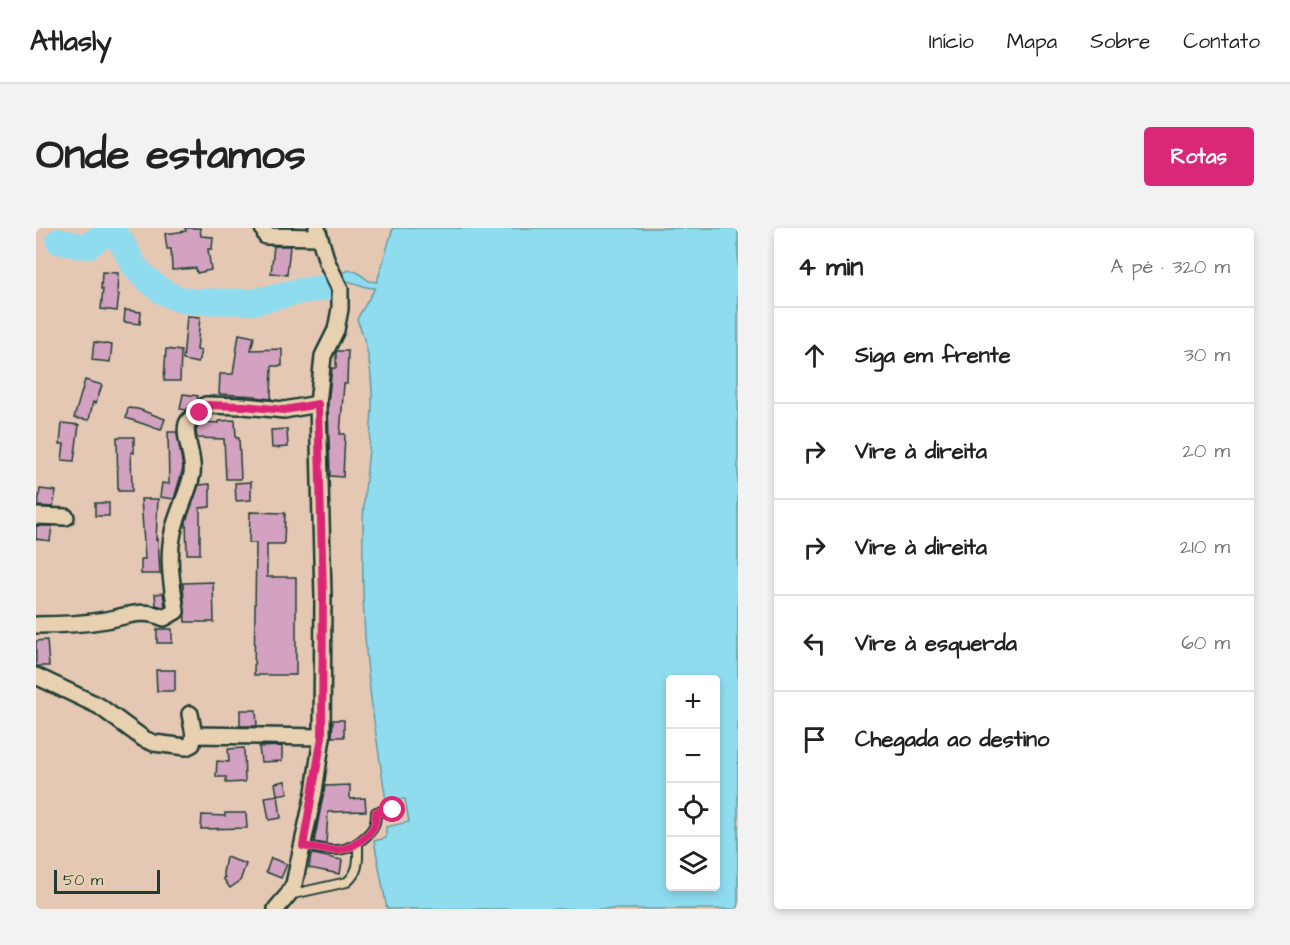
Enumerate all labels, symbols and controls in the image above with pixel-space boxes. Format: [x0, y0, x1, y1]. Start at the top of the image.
text: Atlasly [30, 22, 112, 61]
text: Início [929, 27, 974, 56]
text: Mapa [1007, 27, 1057, 56]
text: Sobre [1090, 27, 1150, 56]
text: Contato [1183, 27, 1260, 56]
text: Onde estamos [36, 127, 306, 185]
button: Rotas [1144, 127, 1254, 186]
text: 4 min [798, 249, 863, 285]
text: A pé · 320 m [1111, 253, 1230, 281]
icon: ahead [798, 339, 831, 372]
text: Siga em frente [855, 340, 1011, 371]
text: 30 m [1184, 341, 1230, 369]
route end [186, 399, 212, 425]
icon: right [798, 435, 831, 468]
text: Vire à direita [855, 436, 987, 467]
text: 20 m [1182, 437, 1230, 465]
icon: right [798, 531, 831, 564]
text: Vire à direita [855, 532, 987, 563]
text: 210 m [1180, 533, 1230, 561]
icon: left [798, 627, 831, 660]
text: Vire à esquerda [855, 628, 1017, 659]
text: 60 m [1181, 629, 1230, 657]
map controls [666, 675, 720, 891]
button: + [666, 675, 720, 729]
icon: arrive [798, 723, 831, 756]
text: Chegada ao destino [855, 724, 1049, 755]
button: − [666, 729, 720, 783]
button: locate [666, 783, 720, 837]
route start [379, 796, 405, 822]
button: layers [666, 837, 720, 891]
scale bar [54, 867, 160, 894]
text: 50 m [63, 869, 103, 891]

